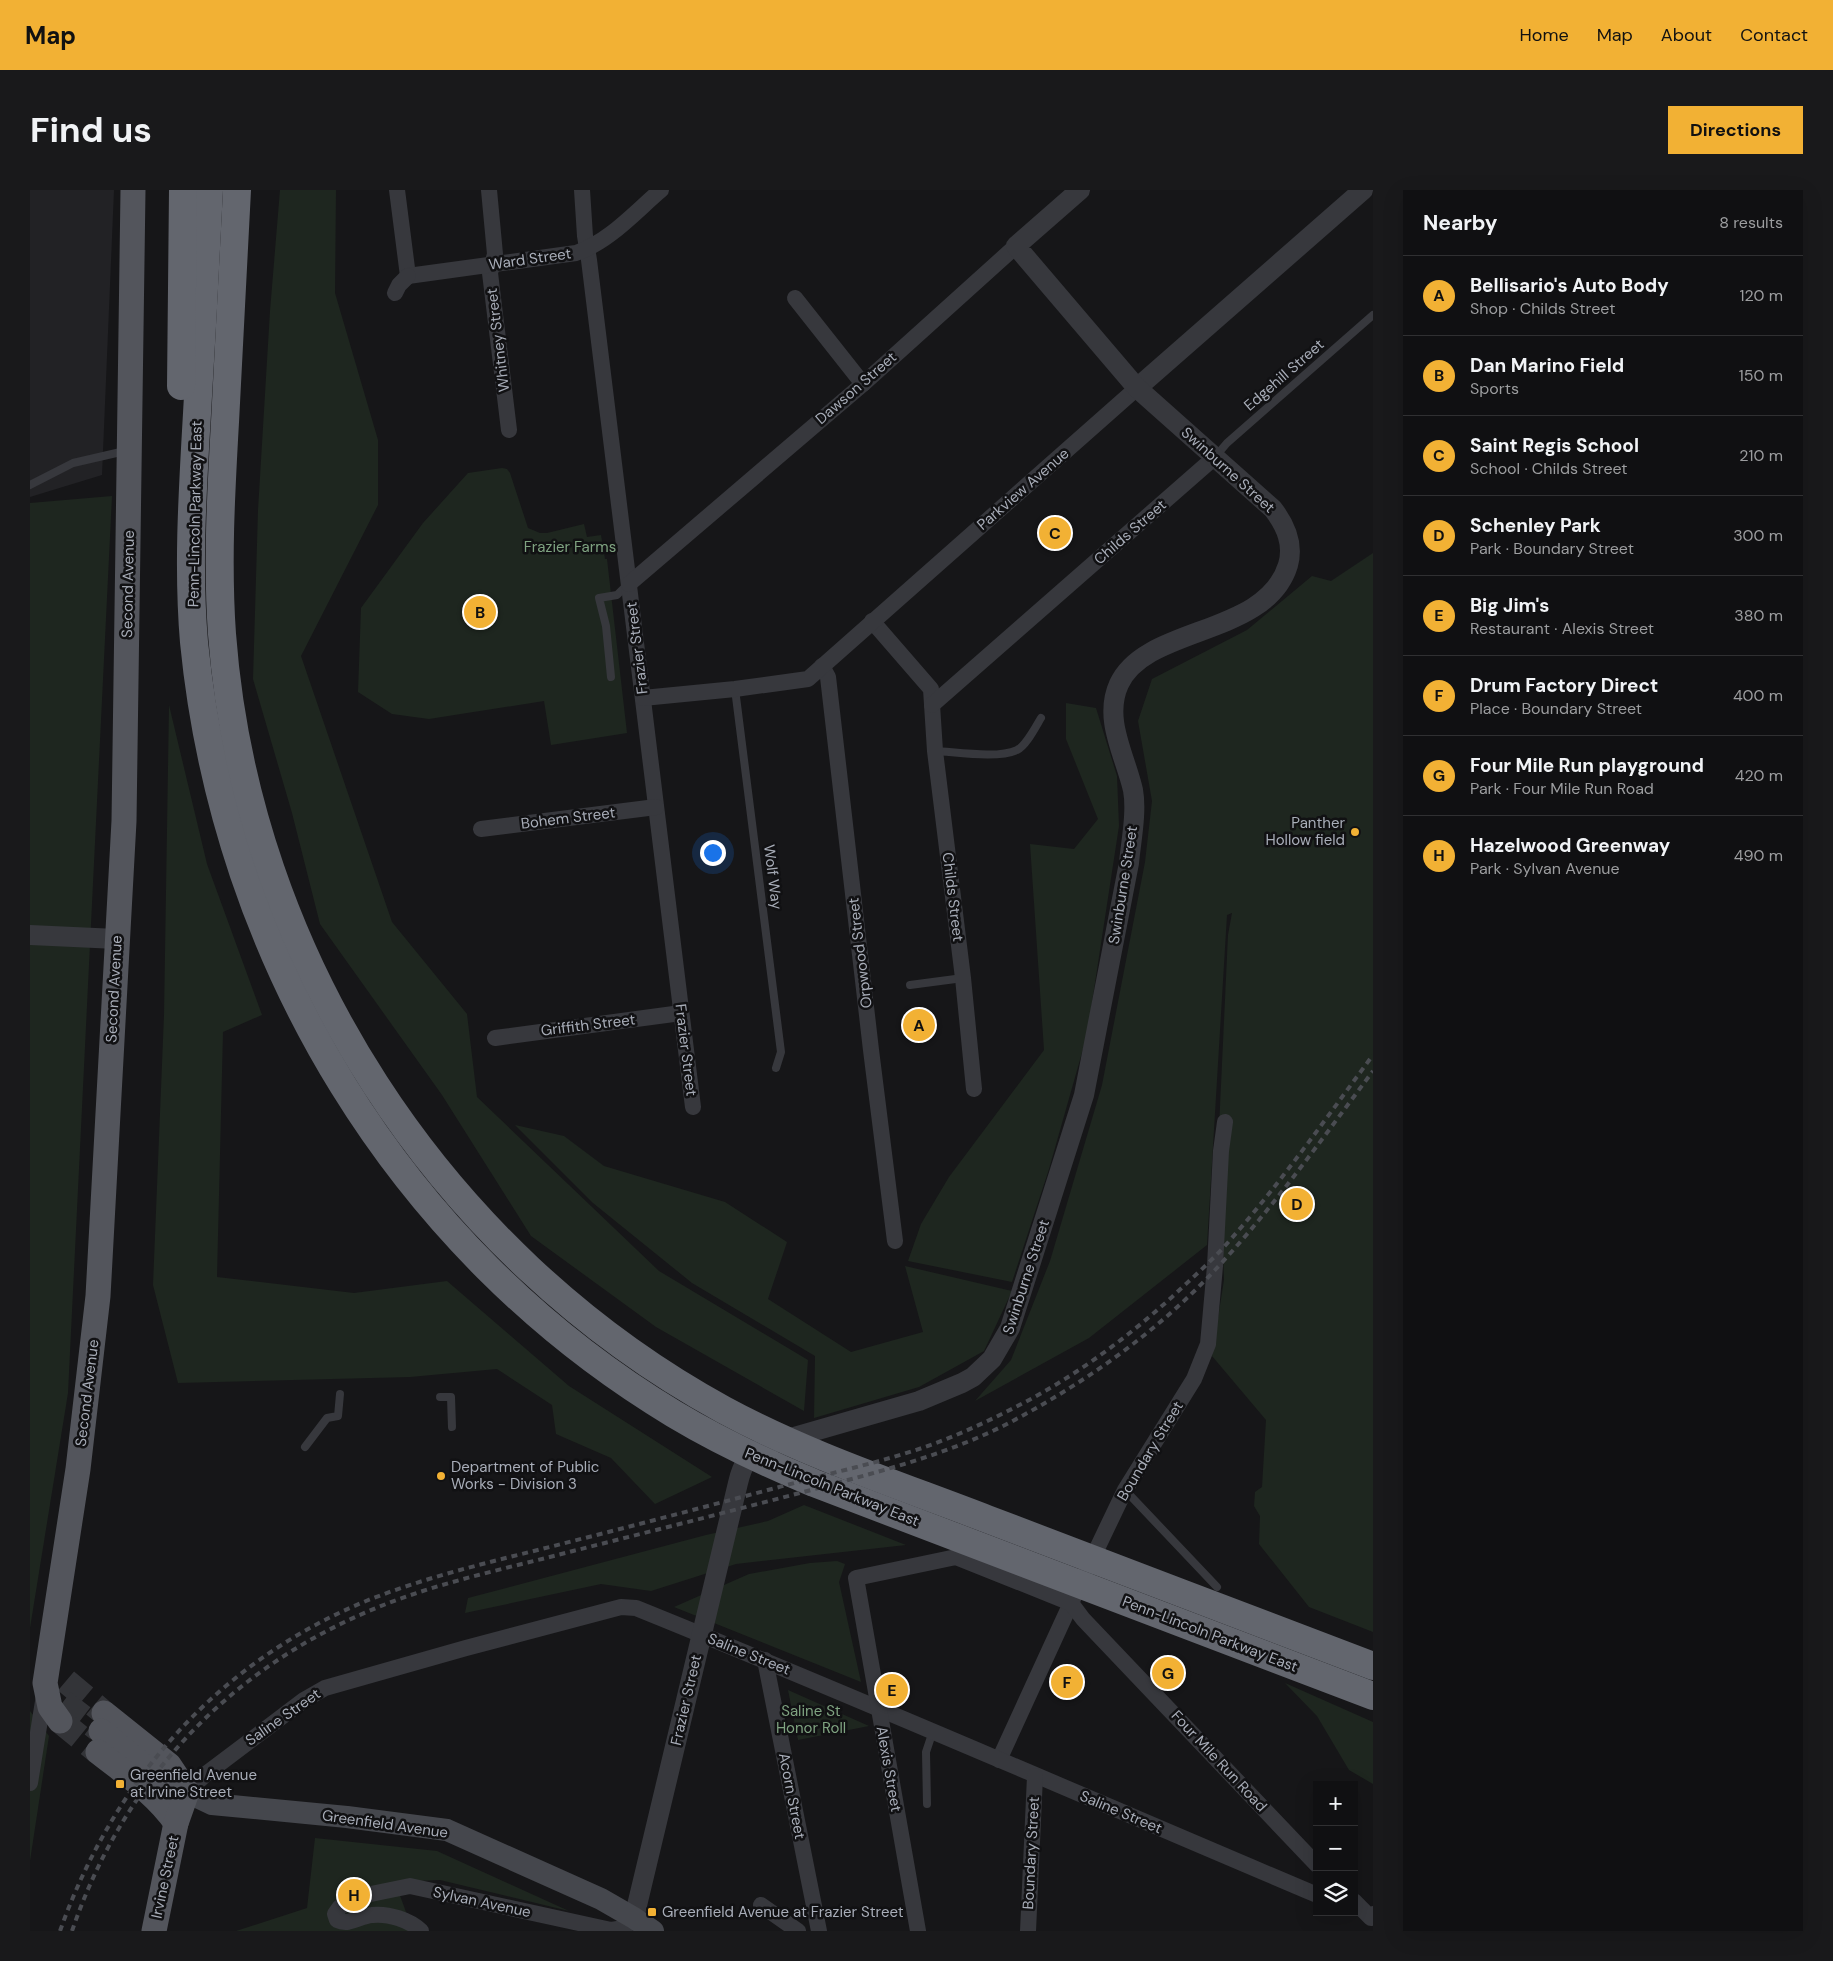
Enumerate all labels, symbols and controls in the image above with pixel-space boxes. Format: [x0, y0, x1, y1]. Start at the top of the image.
text: Map [25, 20, 76, 51]
text: Home [1519, 23, 1569, 47]
text: Map [1597, 23, 1633, 47]
text: About [1661, 23, 1712, 47]
text: Contact [1740, 23, 1808, 47]
button: Directions [1668, 106, 1803, 154]
text: Find us [30, 107, 152, 153]
text: Nearby [1423, 209, 1497, 237]
text: 8 results [1719, 212, 1783, 233]
street label: Ward Street [487, 243, 573, 275]
text: Bellisario's Auto Body [1470, 273, 1669, 298]
text: A [1433, 285, 1445, 306]
text: 120 m [1739, 285, 1783, 306]
street label: Whitney Street [482, 287, 514, 393]
text: Shop · Childs Street [1470, 298, 1615, 319]
street label: Edgehill Street [1240, 335, 1328, 415]
street label: Dawson Street [811, 347, 901, 429]
text: Dan Marino Field [1470, 353, 1624, 378]
text: B [1434, 365, 1444, 386]
text: 150 m [1739, 365, 1783, 386]
text: Sports [1470, 378, 1519, 399]
street label: Penn-Lincoln Parkway East [183, 421, 207, 607]
street label: Swinburne Street [1177, 423, 1279, 517]
text: Saint Regis School [1470, 433, 1639, 458]
street label: Parkview Avenue [973, 443, 1073, 535]
text: C [1433, 445, 1445, 466]
text: 210 m [1739, 445, 1783, 466]
text: School · Childs Street [1470, 458, 1628, 479]
street label: Childs Street [1090, 495, 1171, 569]
text: Schenley Park [1470, 513, 1601, 538]
pin: C [1039, 514, 1071, 552]
text: D [1433, 525, 1445, 546]
text: 300 m [1733, 525, 1783, 546]
street label: Second Avenue [117, 530, 139, 638]
park label: Frazier Farms [524, 537, 616, 557]
text: Park · Boundary Street [1470, 538, 1634, 559]
pin: B [464, 593, 496, 631]
text: Big Jim's [1470, 593, 1549, 618]
street label: Frazier Street [621, 601, 653, 695]
text: E [1434, 605, 1444, 626]
text: 380 m [1734, 605, 1783, 626]
text: Restaurant · Alexis Street [1470, 618, 1654, 639]
text: Drum Factory Direct [1470, 673, 1658, 698]
text: F [1435, 685, 1443, 706]
text: 400 m [1733, 685, 1783, 706]
text: Place · Boundary Street [1470, 698, 1642, 719]
text: Four Mile Run playground [1470, 753, 1704, 778]
text: G [1433, 765, 1445, 786]
text: 420 m [1735, 765, 1783, 786]
text: Park · Four Mile Run Road [1470, 778, 1654, 799]
street label: Bohem Street [520, 802, 616, 834]
place label: Panther Hollow field [1265, 813, 1345, 850]
street label: Swinburne Street [1104, 824, 1142, 946]
marker: Panther Hollow field [1349, 826, 1361, 838]
text: Hazelwood Greenway [1470, 833, 1670, 858]
your location [700, 840, 726, 866]
street label: Wolf Way [759, 843, 787, 911]
text: H [1433, 845, 1445, 866]
text: 490 m [1734, 845, 1783, 866]
street label: Childs Street [938, 851, 968, 943]
text: Park · Sylvan Avenue [1470, 858, 1620, 879]
street label: Orpwood Street [843, 897, 877, 1009]
street label: Second Avenue [101, 935, 127, 1043]
street label: Frazier Street [670, 1003, 702, 1097]
pin: A [903, 1006, 935, 1044]
street label: Griffith Street [540, 1009, 637, 1041]
pin: D [1281, 1185, 1313, 1223]
street label: Swinburne Street [998, 1217, 1054, 1337]
street label: Second Avenue [71, 1338, 103, 1448]
street label: Boundary Street [1112, 1397, 1188, 1505]
street label: Penn-Lincoln Parkway East [742, 1443, 922, 1531]
place label: Department of Public Works - Division 3 [451, 1457, 599, 1494]
marker: Department of Public Works - Division 3 [435, 1470, 447, 1482]
street label: Penn-Lincoln Parkway East [1119, 1591, 1301, 1677]
street label: Saline Street [705, 1628, 793, 1680]
street label: Frazier Street [666, 1652, 706, 1747]
pin: G [1152, 1654, 1184, 1692]
pin: F [1051, 1663, 1083, 1701]
pin: E [876, 1671, 908, 1709]
street label: Saline Street [241, 1684, 325, 1750]
park label: Saline St Honor Roll [776, 1701, 846, 1738]
street label: Four Mile Run Road [1167, 1706, 1271, 1816]
street label: Alexis Street [872, 1725, 906, 1813]
street label: Acorn Street [774, 1751, 810, 1841]
place label: Greenfield Avenue at Irvine Street [130, 1765, 257, 1802]
marker: Greenfield Avenue at Irvine Street [114, 1778, 126, 1790]
map controls [1313, 1781, 1358, 1916]
button: + [1313, 1781, 1358, 1826]
street label: Saline Street [1077, 1786, 1165, 1838]
street label: Boundary Street [1018, 1796, 1044, 1910]
street label: Greenfield Avenue [321, 1805, 449, 1843]
button: − [1313, 1826, 1358, 1871]
street label: Irvine Street [146, 1834, 184, 1920]
button: layers [1313, 1871, 1358, 1916]
pin: H [338, 1876, 370, 1914]
street label: Sylvan Avenue [431, 1882, 533, 1922]
place label: Greenfield Avenue at Frazier Street [662, 1902, 904, 1922]
marker: Greenfield Avenue at Frazier Street [646, 1906, 658, 1918]

